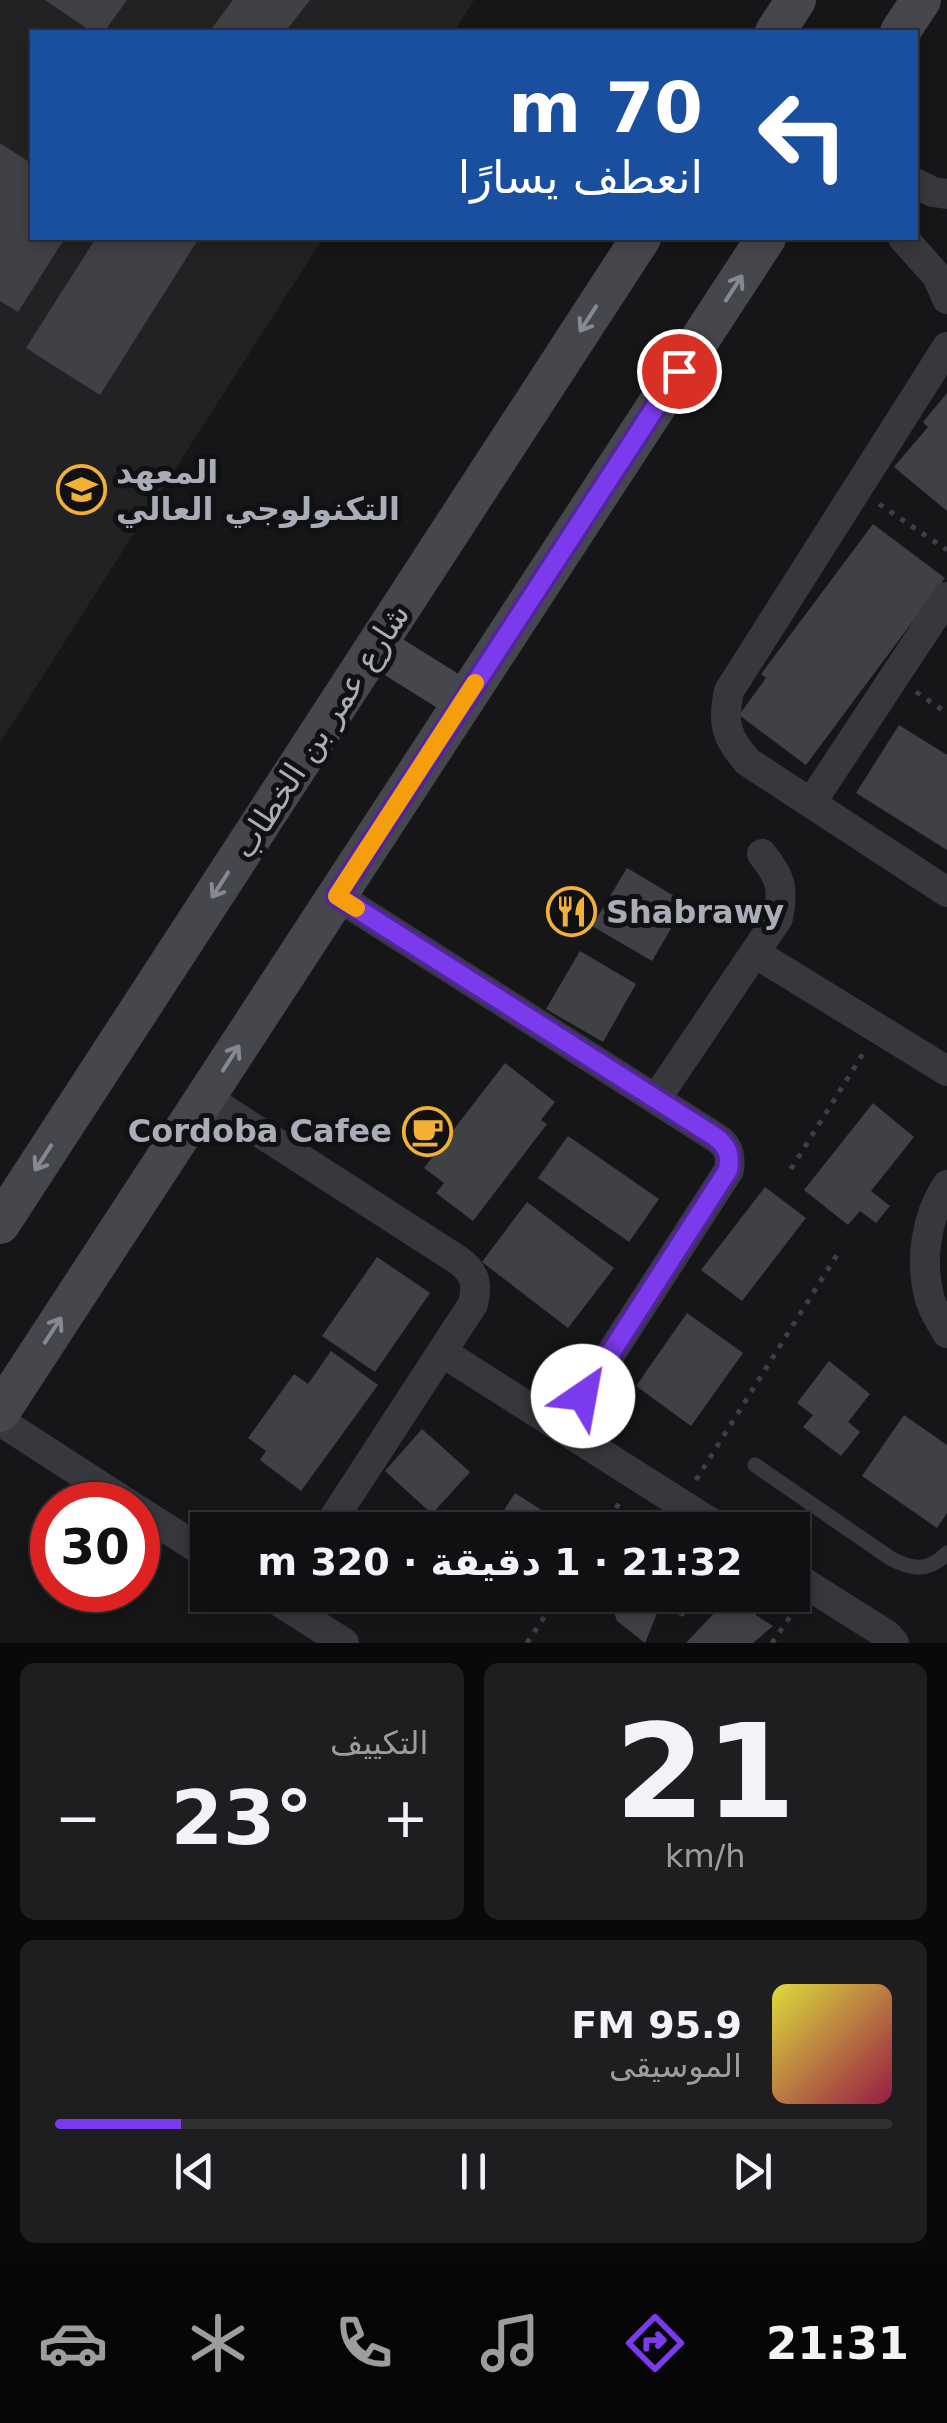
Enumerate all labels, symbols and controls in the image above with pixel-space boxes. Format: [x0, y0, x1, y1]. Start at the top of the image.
text: 70 m [508, 67, 703, 149]
icon: left [738, 70, 868, 200]
text: انعطف يسارًا [458, 151, 703, 204]
one-way arrow [723, 274, 744, 302]
one-way arrow [578, 305, 599, 333]
pin [637, 329, 722, 414]
icon: arrive [652, 344, 707, 399]
place label: المعهد التكنولوجي العالي [116, 453, 400, 528]
school or university icon: المعهد التكنولوجي العالي [55, 464, 107, 516]
street label: شارع عمر بن الخطاب [225, 597, 417, 865]
one-way arrow [210, 870, 231, 899]
restaurant icon: Shabrawy [545, 886, 597, 938]
place label: Shabrawy [606, 893, 784, 931]
one-way arrow [220, 1045, 241, 1073]
cafe icon: Cordoba Cafee [401, 1105, 453, 1157]
place label: Cordoba Cafee [128, 1112, 392, 1150]
one-way arrow [33, 1143, 54, 1171]
one-way arrow [43, 1317, 64, 1345]
position arrow [531, 1344, 635, 1448]
speed limit sign: 30 [30, 1482, 160, 1612]
text: 21:32 · 1 دقيقة · 320 m [258, 1540, 742, 1584]
text: 21 [615, 1696, 796, 1848]
text: التكييف [330, 1724, 429, 1762]
text: 23° [171, 1774, 313, 1862]
text: − [55, 1786, 101, 1850]
text: + [382, 1786, 429, 1850]
text: km/h [665, 1837, 746, 1875]
text: 95.9 FM [571, 2003, 742, 2047]
text: الموسيقى [609, 2047, 742, 2085]
icon: previous [167, 2144, 222, 2199]
icon: pause [446, 2144, 501, 2199]
icon: next [725, 2144, 780, 2199]
icon: car [38, 2308, 108, 2378]
icon: climate [183, 2308, 253, 2378]
icon: phone [329, 2308, 399, 2378]
icon: music [475, 2308, 545, 2378]
icon: directions [620, 2308, 690, 2378]
text: 21:31 [766, 2317, 909, 2370]

